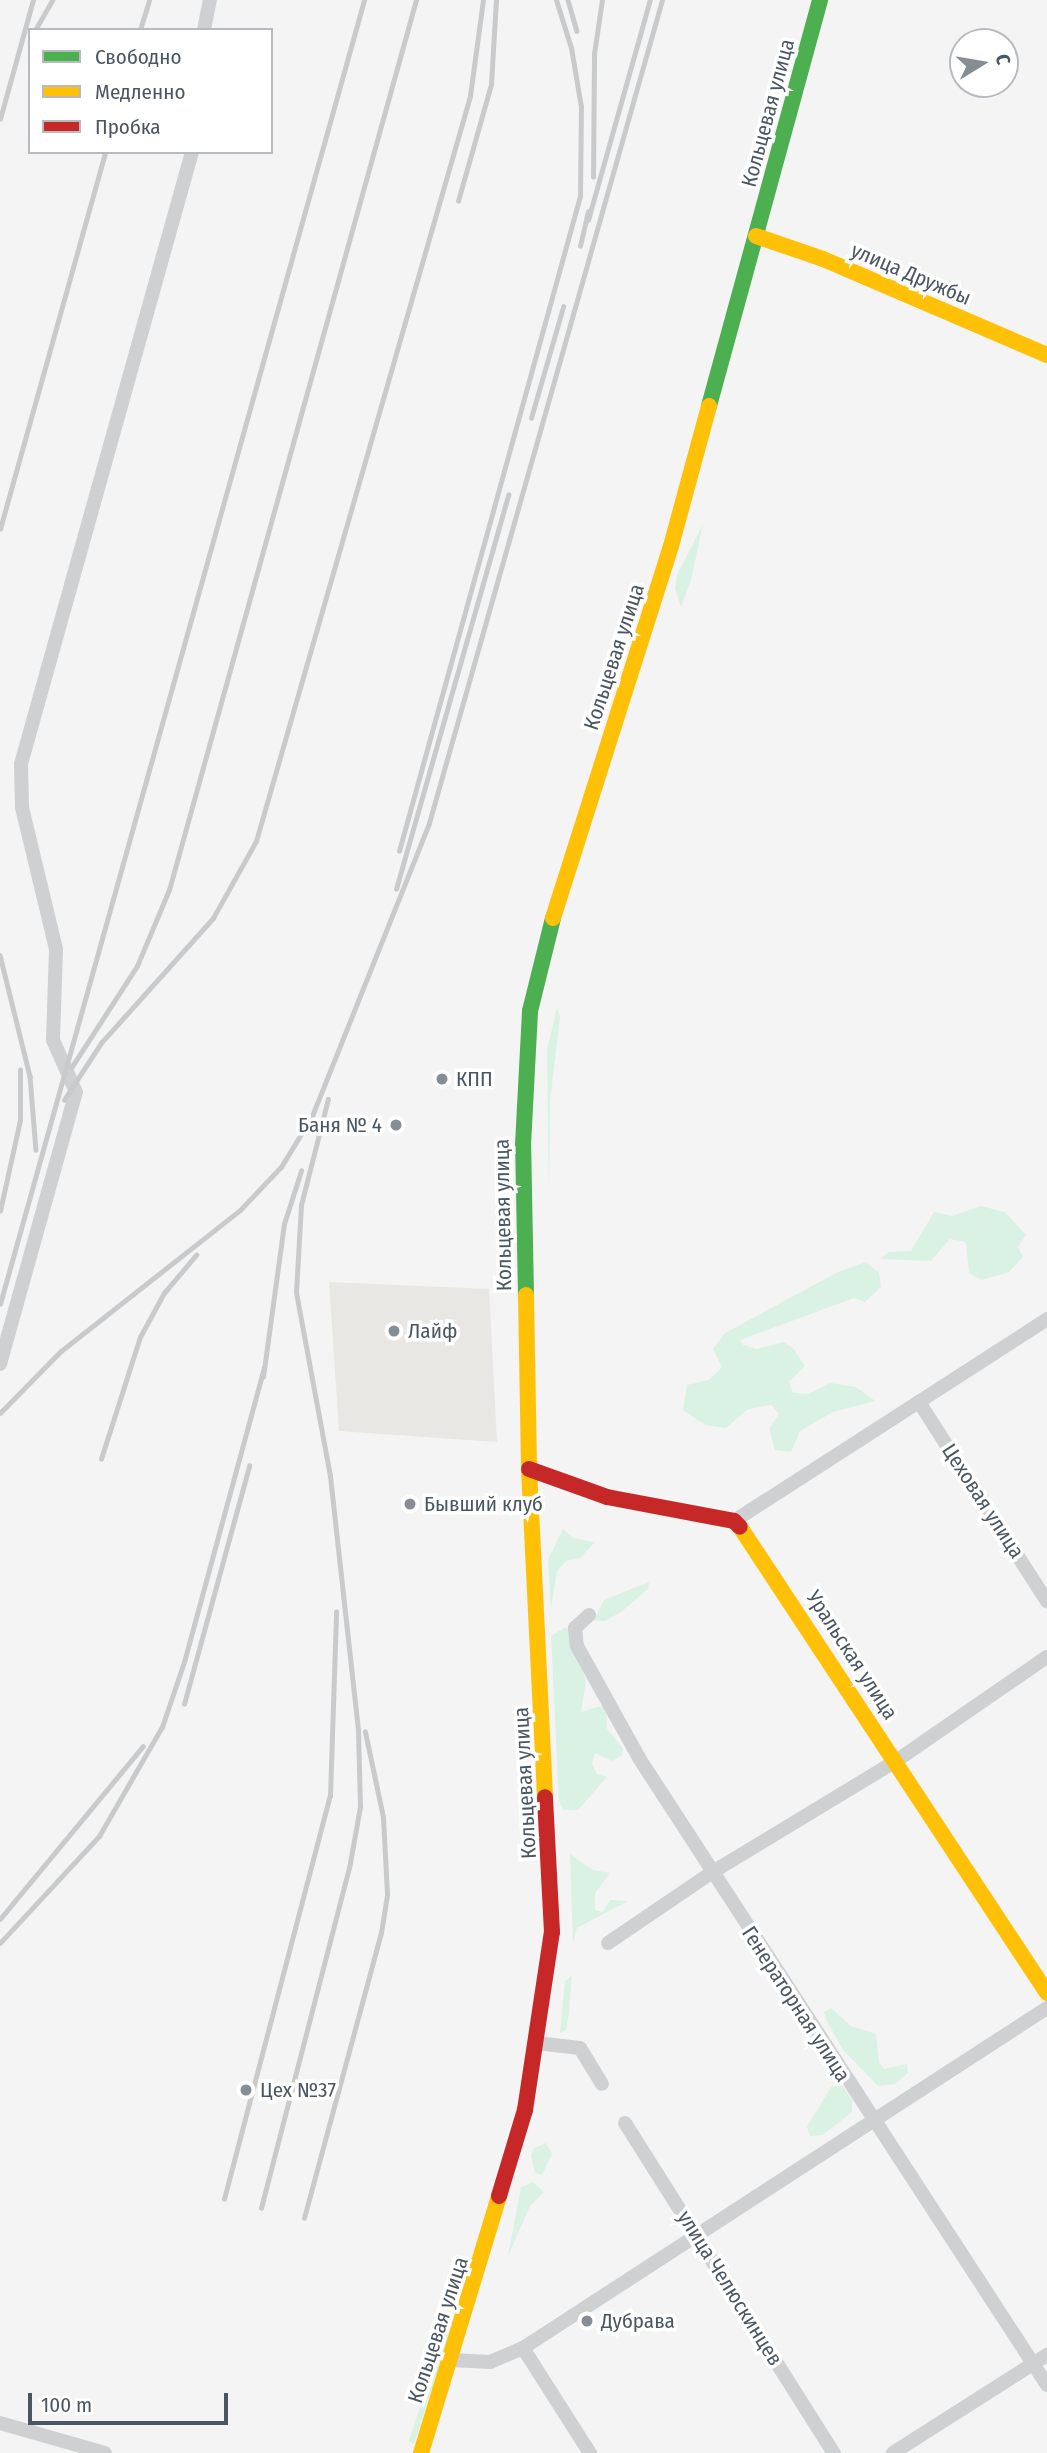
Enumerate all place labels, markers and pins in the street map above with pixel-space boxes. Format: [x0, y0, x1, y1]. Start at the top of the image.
place label: КПП [456, 1066, 493, 1092]
marker: КПП [434, 1071, 450, 1087]
place label: Баня № 4 [298, 1112, 382, 1138]
marker: Баня № 4 [388, 1117, 404, 1133]
place label: Лайф [408, 1318, 457, 1344]
marker: Лайф [386, 1323, 402, 1339]
place label: Бывший клуб [424, 1491, 543, 1517]
marker: Бывший клуб [402, 1496, 418, 1512]
place label: Цех №37 [260, 2077, 336, 2103]
marker: Цех №37 [238, 2082, 254, 2098]
place label: Дубрава [601, 2308, 675, 2334]
marker: Дубрава [579, 2313, 595, 2329]

